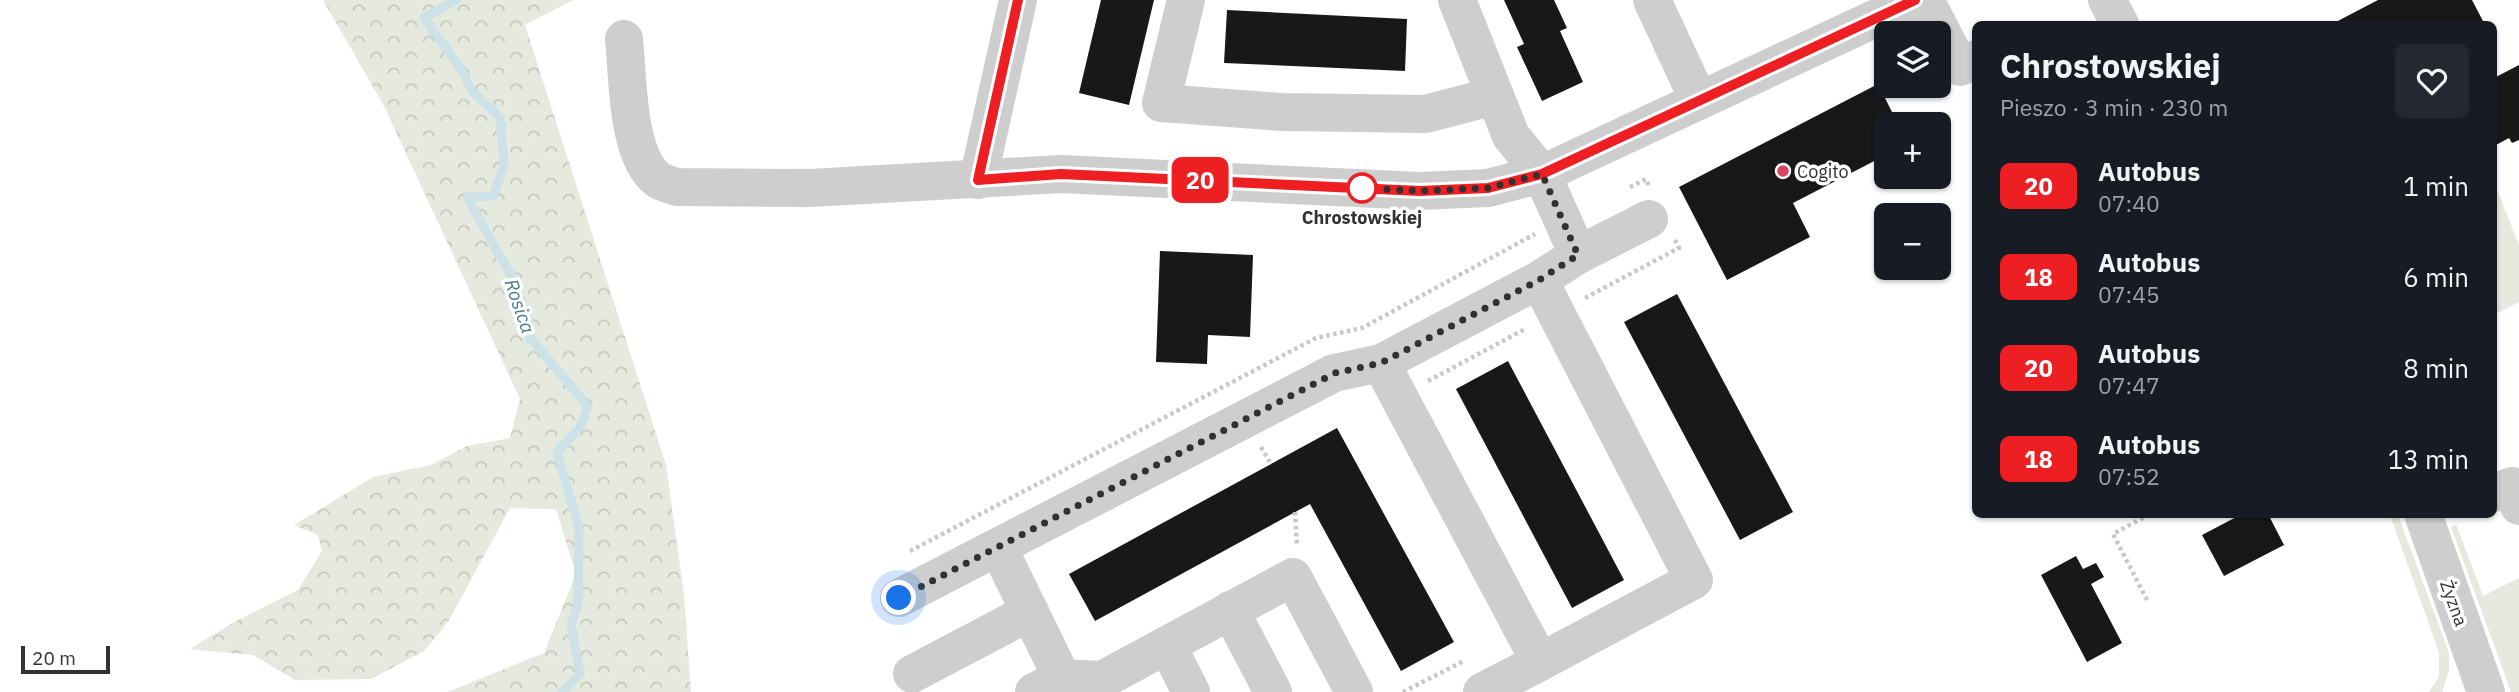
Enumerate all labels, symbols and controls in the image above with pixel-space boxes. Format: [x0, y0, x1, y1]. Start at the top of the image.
map controls [1874, 21, 1951, 280]
button: layers [1874, 21, 1951, 98]
text: Chrostowskiej [2000, 44, 2221, 87]
button: heart [2395, 44, 2469, 118]
text: Pieszo · 3 min · 230 m [2000, 92, 2228, 122]
button: + [1874, 112, 1951, 189]
text: Autobus [2098, 154, 2200, 188]
line badge: 20 [1168, 157, 1232, 203]
place label: Cogito [1797, 160, 1849, 183]
marker: Cogito [1775, 163, 1791, 179]
text: 20 [1186, 164, 1214, 196]
text: 1 min [2403, 169, 2469, 203]
text: 20 [2024, 170, 2053, 202]
marker: Chrostowskiej [1347, 173, 1377, 203]
text: 07:40 [2098, 188, 2160, 218]
button: − [1874, 203, 1951, 280]
place label: Chrostowskiej [1302, 206, 1422, 229]
text: Autobus [2098, 245, 2200, 279]
text: 6 min [2403, 260, 2469, 294]
text: 18 [2024, 261, 2053, 293]
water label: Rosica [500, 276, 540, 336]
text: 07:45 [2098, 279, 2160, 309]
text: Autobus [2098, 336, 2200, 370]
text: 8 min [2403, 351, 2469, 385]
text: 20 [2024, 352, 2053, 384]
text: 07:47 [2098, 370, 2160, 400]
text: Autobus [2098, 427, 2200, 461]
text: 13 min [2388, 442, 2469, 476]
text: 18 [2024, 443, 2053, 475]
text: 07:52 [2098, 461, 2160, 491]
street label: Żyzna [2435, 577, 2473, 630]
your location [881, 580, 916, 615]
scale bar [21, 643, 110, 675]
text: 20 m [32, 646, 76, 670]

